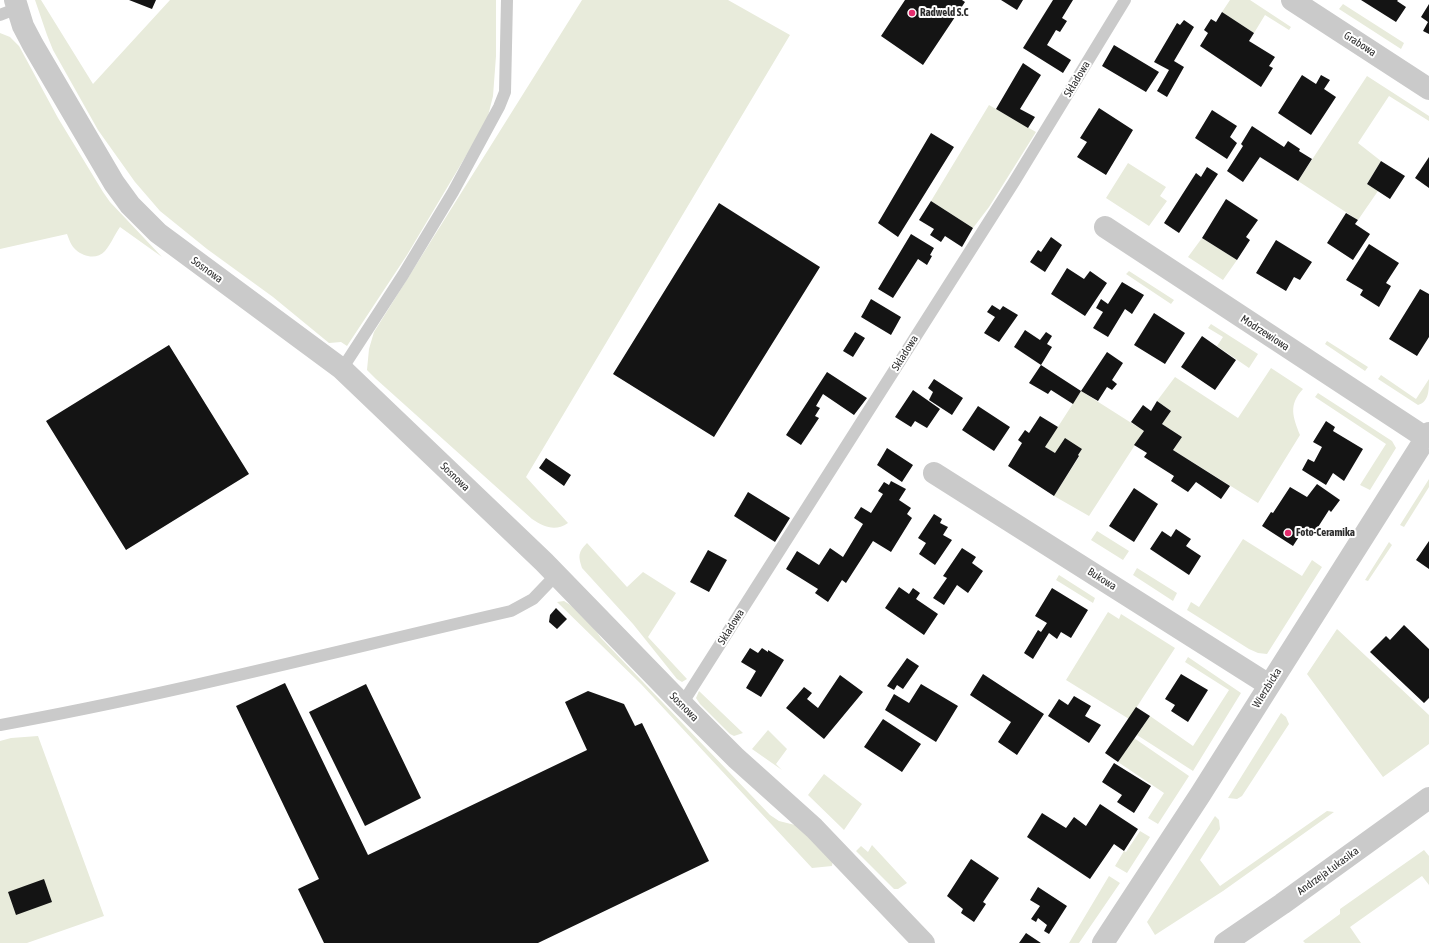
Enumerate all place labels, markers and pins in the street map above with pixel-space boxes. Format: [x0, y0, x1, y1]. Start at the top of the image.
place label: Radweld S.C [920, 6, 968, 20]
marker: Radweld S.C [907, 8, 917, 18]
place label: Foto-Ceramika [1296, 526, 1355, 540]
marker: Foto-Ceramika [1283, 528, 1293, 538]

